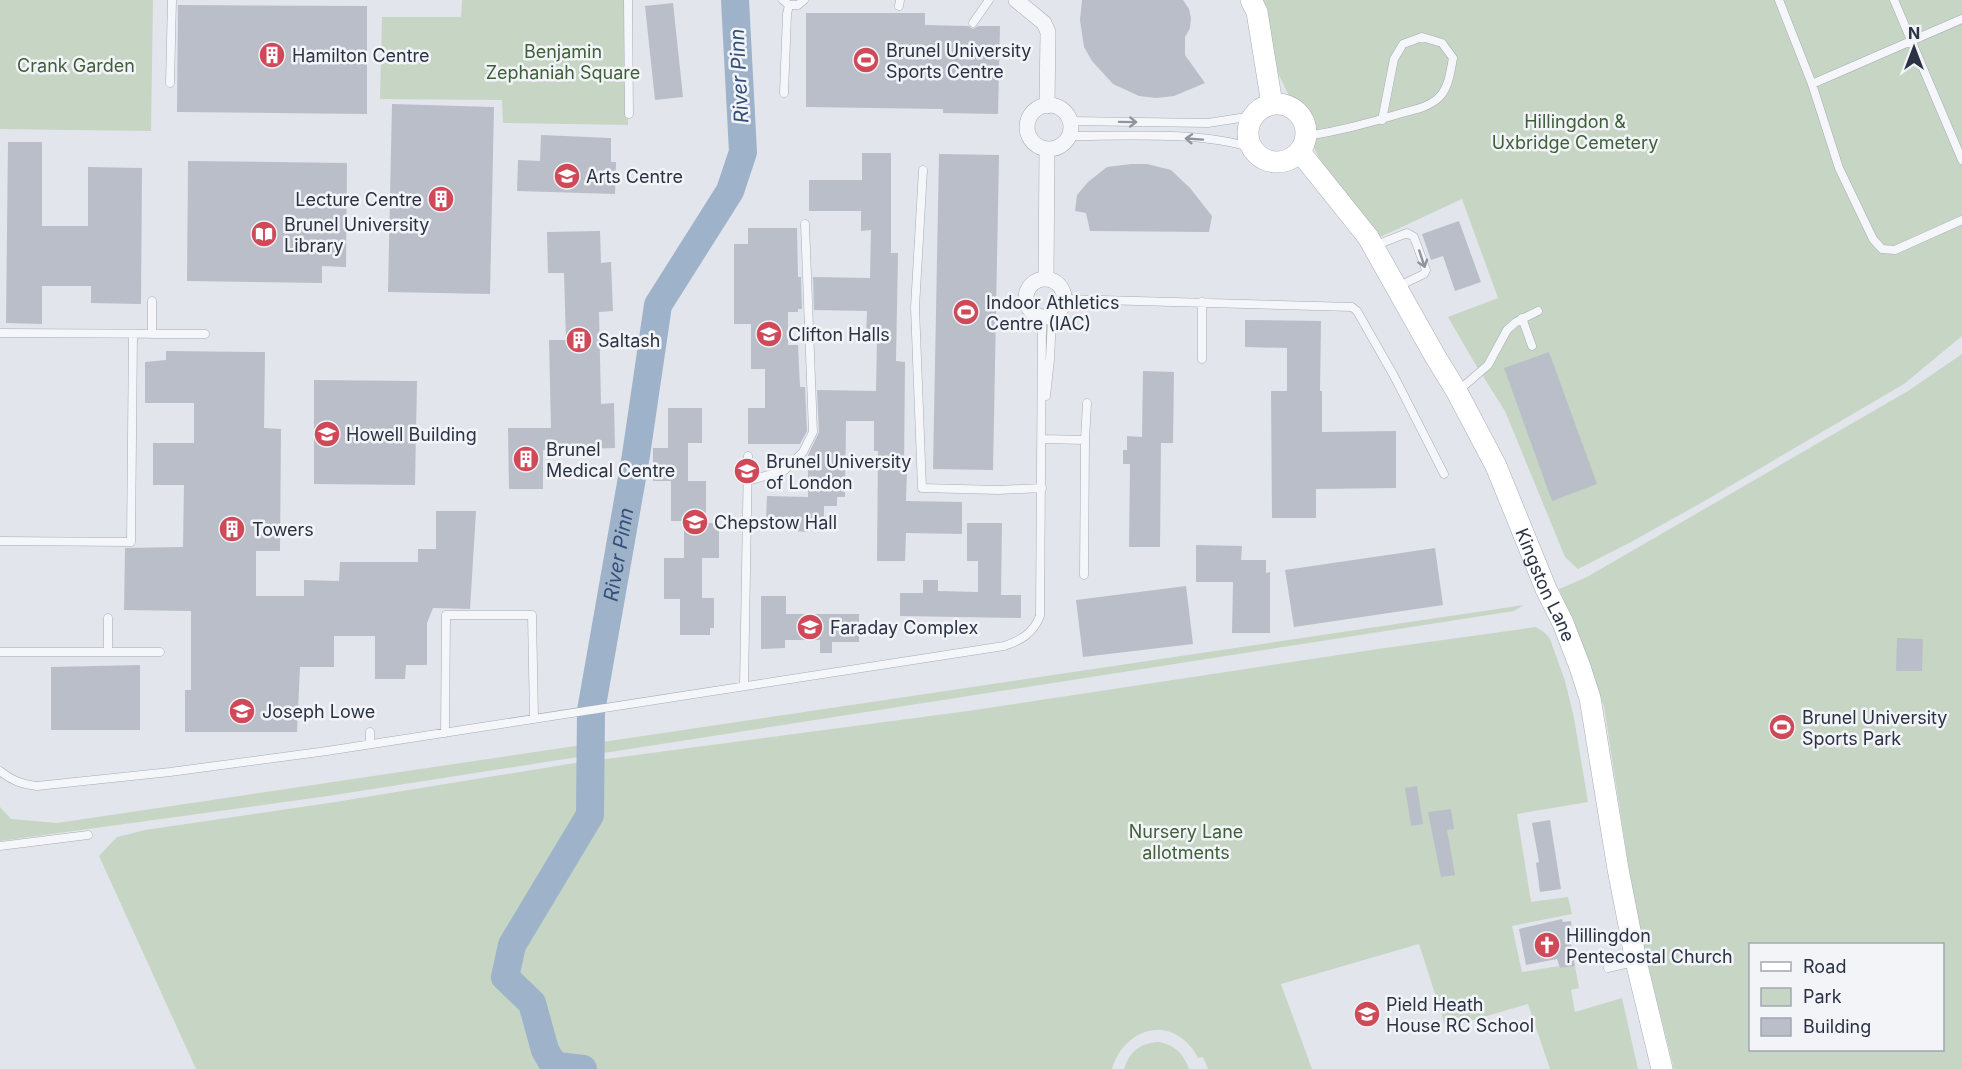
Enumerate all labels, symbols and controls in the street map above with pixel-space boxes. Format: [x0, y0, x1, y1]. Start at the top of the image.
north arrow [1884, 18, 1944, 78]
text: N [1908, 23, 1920, 43]
water label: River Pinn [725, 28, 753, 124]
building icon: Hamilton Centre [257, 40, 287, 70]
place label: Brunel University Sports Centre [886, 40, 1031, 82]
park label: Benjamin Zephaniah Square [486, 41, 640, 83]
place label: Hamilton Centre [292, 45, 430, 66]
sports icon: Brunel University Sports Centre [851, 45, 881, 75]
park label: Crank Garden [17, 55, 135, 76]
park label: Hillingdon & Uxbridge Cemetery [1492, 111, 1658, 153]
one-way arrow [1118, 116, 1138, 128]
one-way arrow [1185, 133, 1205, 144]
school or university icon: Arts Centre [552, 161, 582, 191]
place label: Arts Centre [586, 166, 683, 187]
building icon: Lecture Centre [426, 184, 456, 214]
place label: Lecture Centre [295, 189, 422, 210]
place label: Brunel University Library [284, 214, 429, 256]
library icon: Brunel University Library [249, 219, 279, 249]
one-way arrow [1417, 249, 1428, 268]
place label: Indoor Athletics Centre (IAC) [986, 292, 1119, 334]
sports icon: Indoor Athletics Centre (IAC) [951, 297, 981, 327]
school or university icon: Clifton Halls [754, 319, 784, 349]
place label: Clifton Halls [788, 324, 890, 345]
building icon: Saltash [564, 325, 594, 355]
place label: Saltash [598, 330, 661, 351]
school or university icon: Howell Building [312, 419, 342, 449]
place label: Howell Building [346, 424, 477, 445]
place label: Brunel Medical Centre [546, 439, 675, 481]
building icon: Brunel Medical Centre [511, 444, 541, 474]
place label: Brunel University of London [766, 451, 911, 493]
school or university icon: Brunel University of London [732, 456, 762, 486]
water label: River Pinn [599, 506, 639, 603]
school or university icon: Chepstow Hall [680, 507, 710, 537]
place label: Chepstow Hall [714, 512, 837, 533]
building icon: Towers [217, 514, 247, 544]
place label: Towers [252, 519, 314, 540]
street label: Kingston Lane [1512, 525, 1580, 644]
school or university icon: Faraday Complex [795, 612, 825, 642]
place label: Faraday Complex [830, 617, 978, 638]
school or university icon: Joseph Lowe [227, 696, 257, 726]
place label: Joseph Lowe [262, 701, 375, 722]
place label: Brunel University Sports Park [1802, 707, 1947, 749]
sports icon: Brunel University Sports Park [1767, 712, 1797, 742]
park label: Nursery Lane allotments [1129, 821, 1243, 863]
place label: Hillingdon Pentecostal Church [1566, 925, 1733, 967]
church icon: Hillingdon Pentecostal Church [1532, 930, 1562, 960]
legend [1749, 943, 1944, 1051]
text: Road [1803, 956, 1846, 977]
text: Park [1803, 986, 1842, 1007]
place label: Pield Heath House RC School [1386, 994, 1534, 1036]
school or university icon: Pield Heath House RC School [1352, 999, 1382, 1029]
text: Building [1803, 1016, 1871, 1037]

